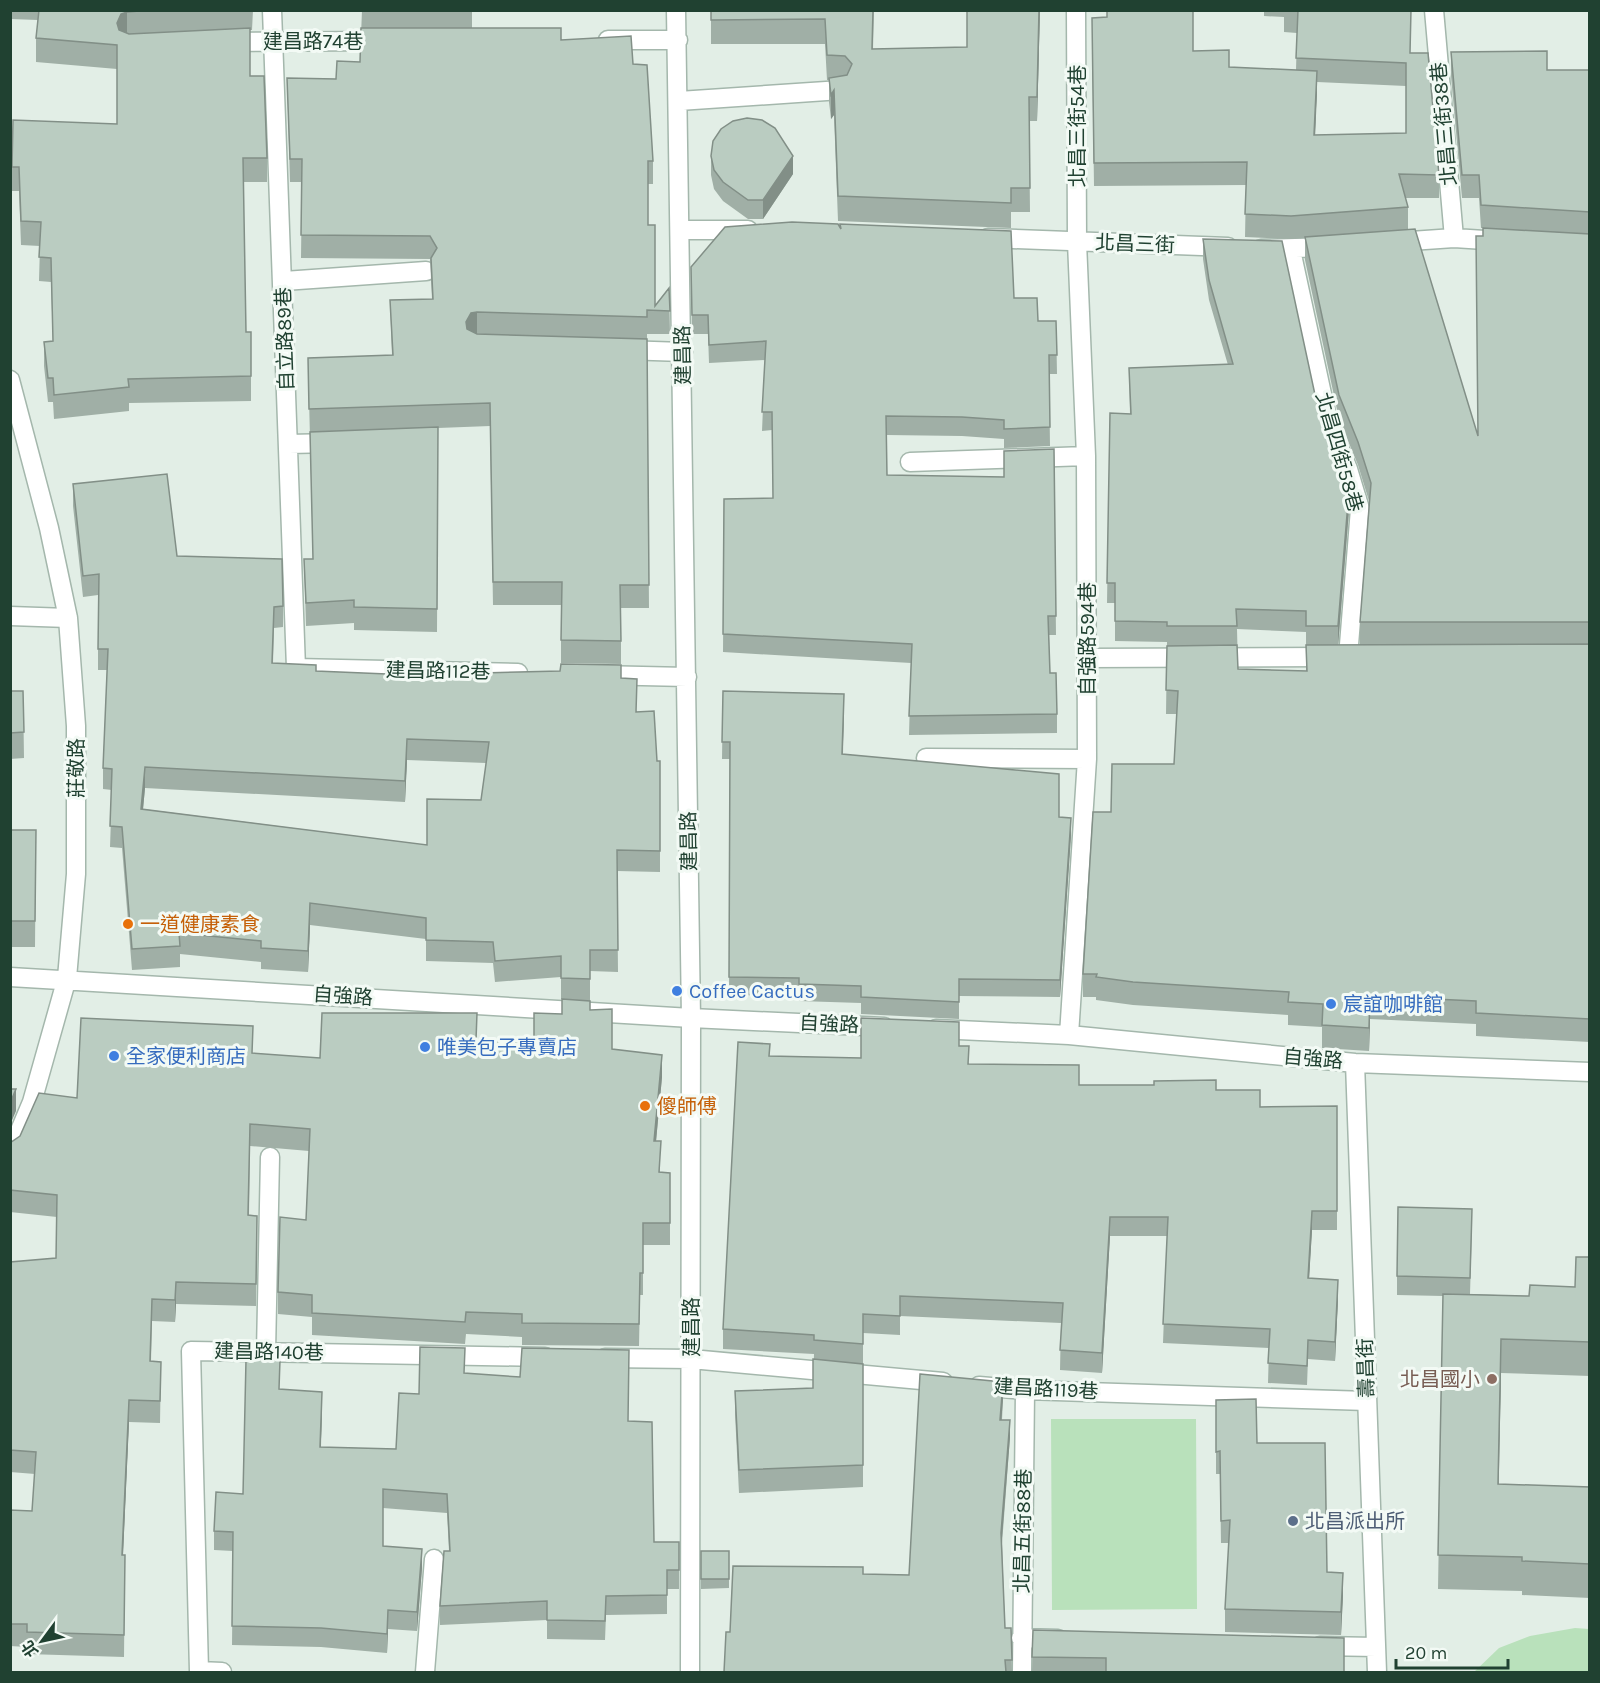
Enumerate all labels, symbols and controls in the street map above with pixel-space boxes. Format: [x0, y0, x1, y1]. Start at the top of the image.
street label: 建昌路74巷 [263, 30, 363, 53]
street label: 北昌三街38巷 [1427, 61, 1461, 187]
street label: 北昌三街54巷 [1066, 65, 1089, 187]
street label: 北昌三街 [1095, 231, 1175, 257]
street label: 自立路89巷 [272, 287, 298, 391]
street label: 建昌路 [671, 325, 695, 385]
street label: 北昌四街58巷 [1311, 389, 1367, 515]
street label: 自強路594巷 [1076, 582, 1099, 696]
street label: 建昌路112巷 [385, 659, 491, 683]
street label: 莊敬路 [65, 738, 88, 798]
street label: 建昌路 [677, 811, 701, 871]
place label: 一道健康素食 [140, 913, 260, 936]
marker: 一道健康素食 [121, 917, 135, 931]
place label: Coffee Cactus [689, 980, 815, 1003]
street label: 自強路 [312, 982, 374, 1010]
marker: Coffee Cactus [670, 984, 684, 998]
place label: 宸誼咖啡館 [1343, 993, 1443, 1016]
marker: 宸誼咖啡館 [1324, 997, 1338, 1011]
street label: 自強路 [798, 1011, 860, 1037]
place label: 唯美包子專賣店 [437, 1036, 577, 1059]
marker: 唯美包子專賣店 [418, 1040, 432, 1054]
place label: 全家便利商店 [126, 1045, 246, 1068]
street label: 自強路 [1282, 1045, 1344, 1073]
marker: 全家便利商店 [107, 1049, 121, 1063]
place label: 傻師傅 [657, 1095, 717, 1118]
marker: 傻師傅 [638, 1099, 652, 1113]
street label: 建昌路 [680, 1297, 703, 1357]
street label: 壽昌街 [1353, 1338, 1379, 1398]
street label: 建昌路140巷 [214, 1340, 324, 1364]
place label: 北昌國小 [1400, 1368, 1480, 1391]
marker: 北昌國小 [1485, 1372, 1499, 1386]
street label: 建昌路119巷 [993, 1375, 1099, 1403]
street label: 北昌五街88巷 [1010, 1469, 1036, 1593]
place label: 北昌派出所 [1305, 1510, 1405, 1533]
marker: 北昌派出所 [1286, 1514, 1300, 1528]
north arrow [12, 1611, 72, 1671]
scale bar [1396, 1632, 1508, 1670]
text: 北 [18, 1637, 42, 1661]
text: 20 m [1405, 1642, 1447, 1664]

